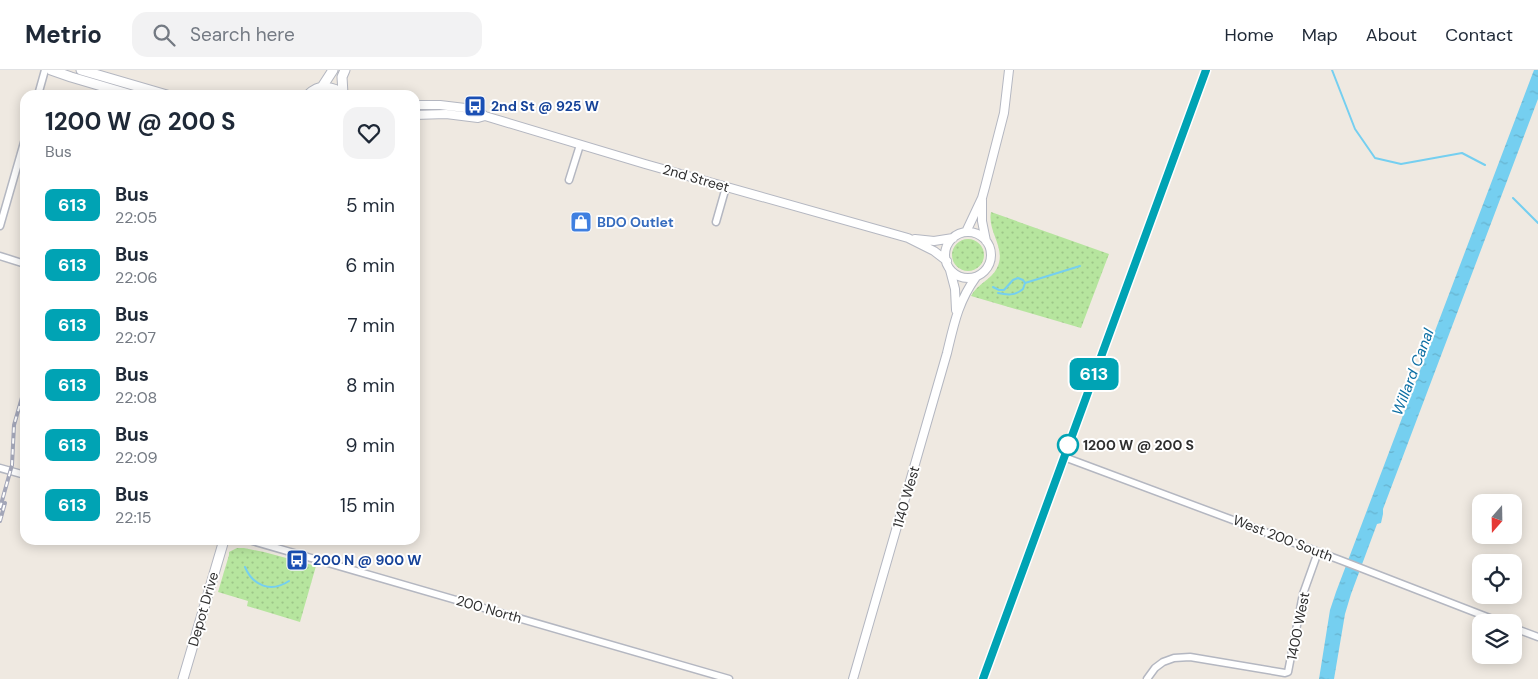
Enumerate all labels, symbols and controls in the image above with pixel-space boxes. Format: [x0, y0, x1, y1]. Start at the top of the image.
search box [132, 12, 482, 57]
text: Metrio [25, 19, 102, 50]
icon: search [150, 21, 178, 49]
text: Search here [190, 22, 295, 47]
text: Home [1224, 23, 1274, 47]
text: Map [1302, 23, 1338, 47]
text: About [1366, 23, 1417, 47]
text: Contact [1445, 23, 1513, 47]
bus stop icon: 2nd St @ 925 W [463, 94, 487, 118]
place label: 2nd St @ 925 W [491, 97, 599, 115]
text: 1200 W @ 200 S [45, 106, 235, 137]
button: heart [343, 107, 395, 159]
text: Bus [45, 141, 72, 162]
street label: 2nd Street [661, 160, 731, 196]
text: Bus [115, 182, 149, 207]
text: 613 [58, 193, 87, 217]
text: 5 min [346, 193, 395, 218]
text: 22:05 [115, 207, 157, 228]
shop icon: BDO Outlet [569, 210, 593, 234]
place label: BDO Outlet [597, 213, 674, 231]
text: Bus [115, 242, 149, 267]
text: 613 [58, 253, 87, 277]
text: 6 min [346, 253, 395, 278]
text: 22:06 [115, 267, 158, 288]
text: Bus [115, 302, 149, 327]
text: 613 [58, 313, 87, 337]
text: 7 min [347, 313, 395, 338]
water label: Willard Canal [1387, 325, 1439, 418]
text: 22:07 [115, 327, 156, 348]
line badge: 613 [1065, 358, 1123, 390]
text: Bus [115, 362, 149, 387]
text: 613 [1080, 362, 1108, 386]
text: 613 [58, 373, 87, 397]
text: 8 min [346, 373, 395, 398]
text: 22:08 [115, 387, 157, 408]
text: Bus [115, 422, 149, 447]
text: 613 [58, 433, 87, 457]
text: 9 min [346, 433, 395, 458]
marker: 1200 W @ 200 S [1057, 434, 1079, 456]
place label: 1200 W @ 200 S [1083, 436, 1194, 454]
text: 22:09 [115, 447, 158, 468]
street label: 1140 West [889, 464, 923, 530]
text: Bus [115, 482, 149, 507]
text: 613 [58, 493, 87, 517]
text: 15 min [340, 493, 395, 518]
north arrow [1472, 494, 1522, 544]
map controls [1472, 494, 1522, 664]
text: 22:15 [115, 507, 151, 528]
street label: West 200 South [1231, 511, 1335, 565]
bus stop icon: 200 N @ 900 W [285, 548, 309, 572]
place label: 200 N @ 900 W [313, 551, 422, 569]
button: locate [1472, 554, 1522, 604]
street label: Depot Drive [184, 570, 222, 648]
street label: 200 North [454, 591, 524, 627]
street label: 1400 West [1283, 591, 1313, 661]
button: layers [1472, 614, 1522, 664]

